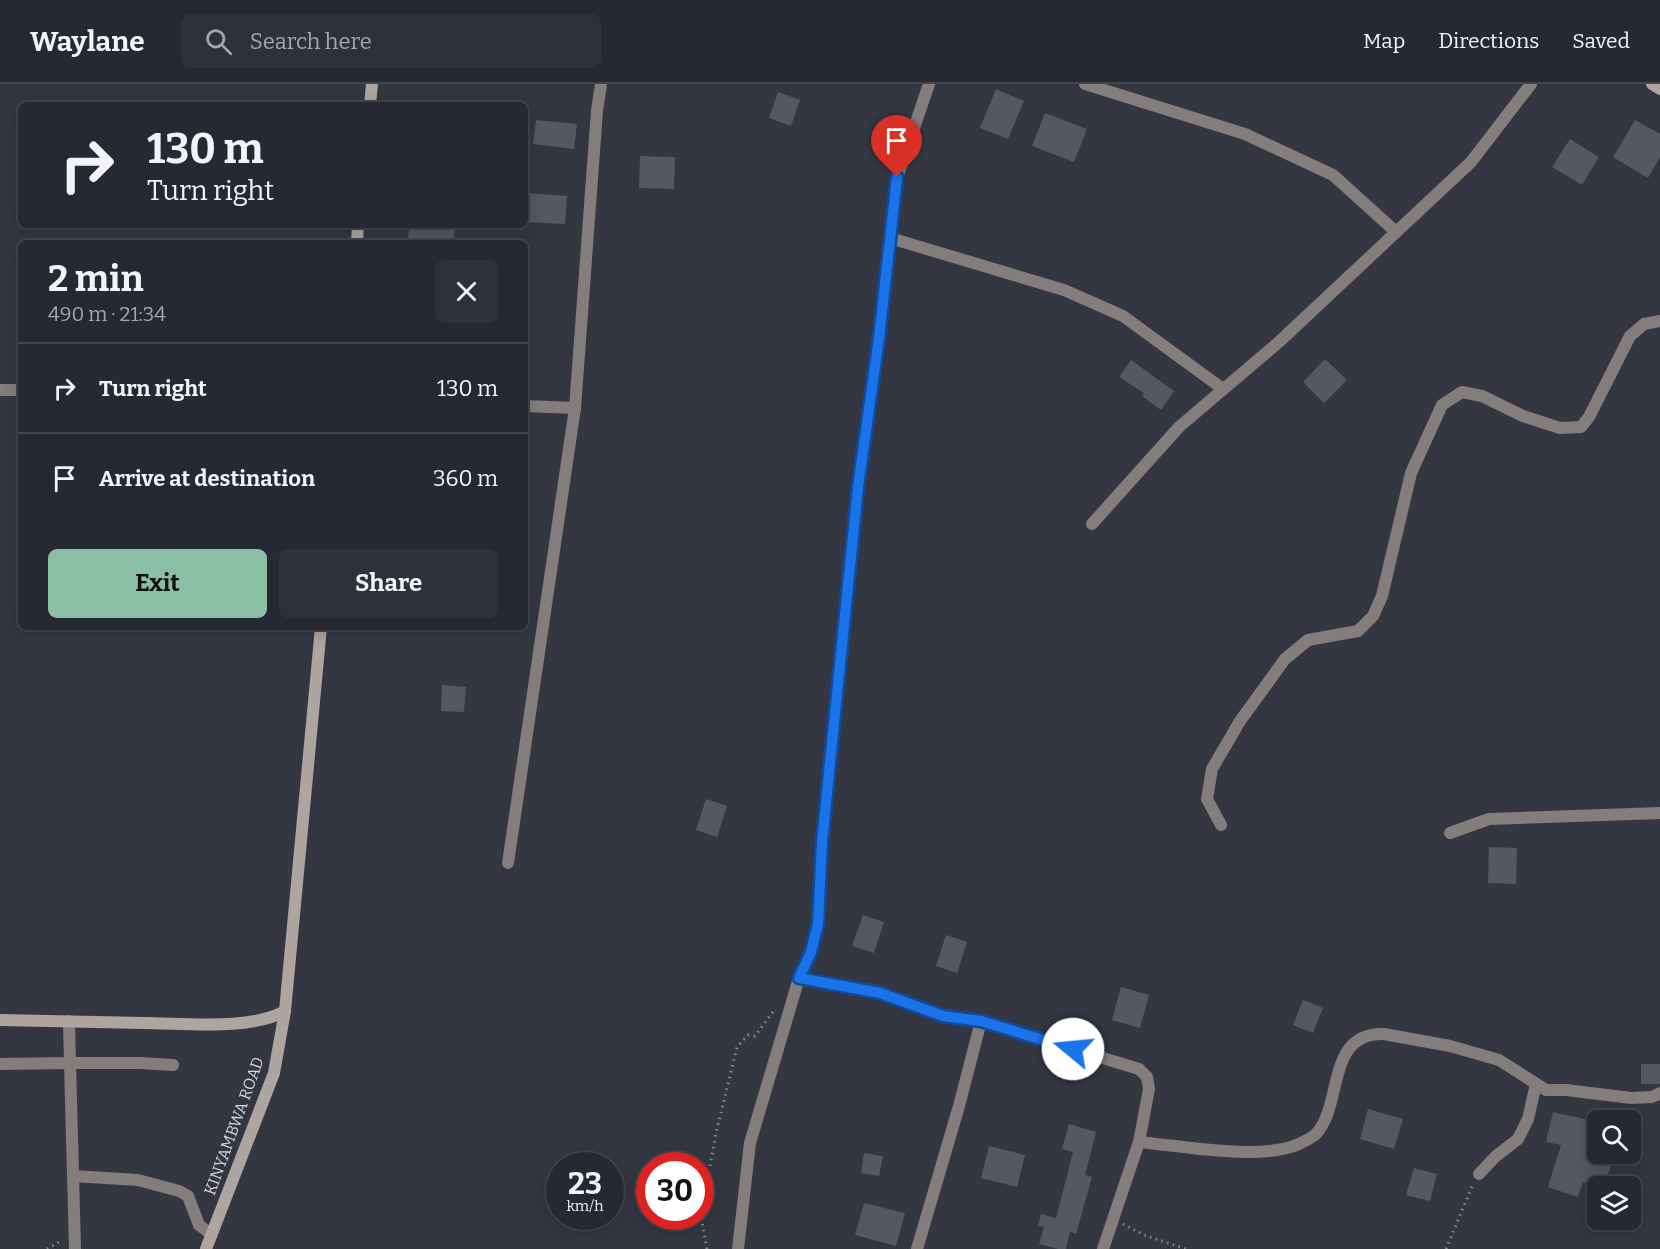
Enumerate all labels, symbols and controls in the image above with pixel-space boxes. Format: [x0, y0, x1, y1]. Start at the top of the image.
search box [181, 14, 601, 68]
text: Waylane [30, 25, 145, 58]
icon: search [202, 25, 235, 58]
text: Search here [250, 28, 372, 55]
text: Map [1363, 28, 1405, 54]
text: Directions [1438, 28, 1539, 54]
text: Saved [1572, 28, 1630, 54]
pin [871, 115, 922, 177]
text: 130 m [147, 124, 264, 174]
icon: arrive [880, 124, 913, 157]
icon: right [48, 126, 126, 204]
text: Turn right [147, 175, 274, 207]
text: 2 min [48, 257, 144, 301]
button: close [435, 260, 498, 323]
text: 490 m · 21:34 [48, 302, 166, 326]
icon: right [48, 372, 81, 405]
text: Turn right [99, 375, 207, 402]
text: 130 m [437, 375, 498, 402]
icon: arrive [48, 462, 81, 495]
text: Arrive at destination [99, 465, 315, 492]
text: 360 m [433, 465, 498, 492]
button: Exit [48, 549, 267, 618]
button: Share [279, 549, 498, 618]
position arrow [1041, 1017, 1105, 1081]
street label: KINYAMBWA ROAD [200, 1054, 268, 1198]
map controls [1587, 1110, 1641, 1230]
button: search [1587, 1110, 1641, 1164]
speed limit sign: 30 [636, 1152, 714, 1230]
text: 23 [568, 1166, 602, 1202]
button: layers [1587, 1176, 1641, 1230]
text: km/h [566, 1197, 604, 1215]

